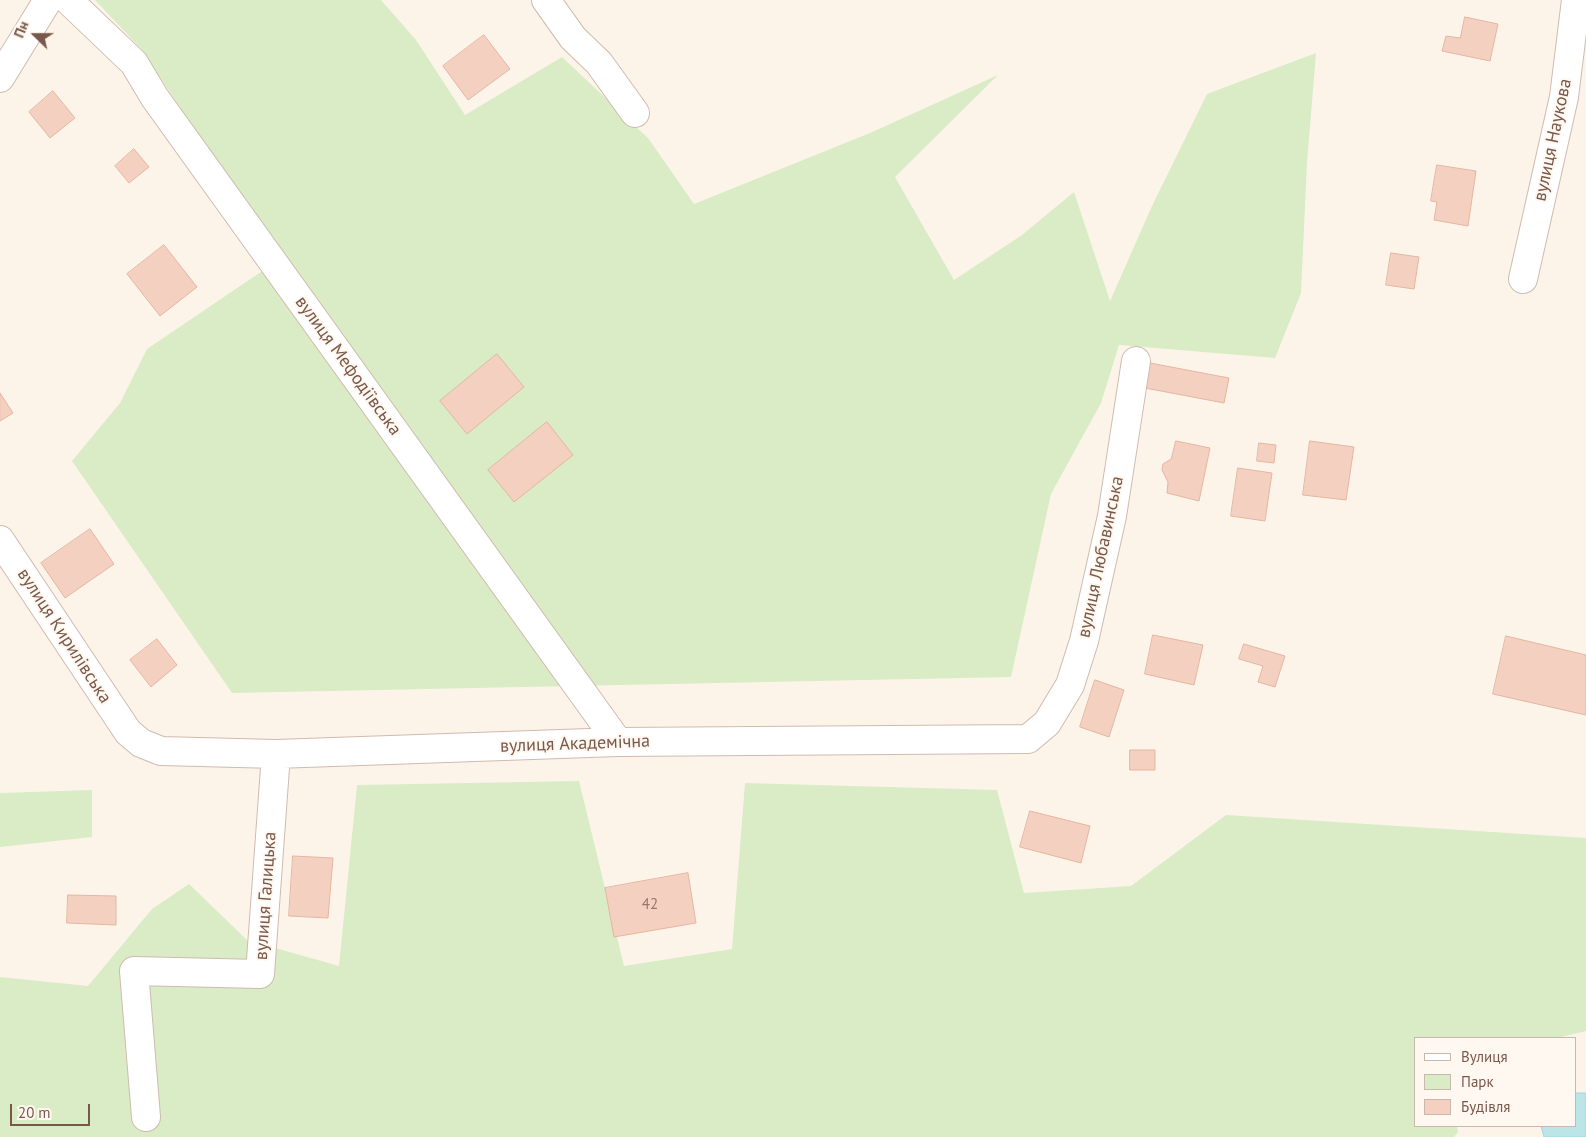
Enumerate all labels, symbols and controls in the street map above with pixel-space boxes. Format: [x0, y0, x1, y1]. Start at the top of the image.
north arrow [10, 10, 60, 60]
text: Пн [10, 18, 33, 40]
street label: вулиця Наукова [1529, 77, 1577, 203]
street label: вулиця Мефодіївська [290, 292, 406, 440]
street label: вулиця Любавинська [1073, 474, 1129, 640]
street label: вулиця Кирилівська [12, 565, 116, 707]
street label: вулиця Академічна [500, 731, 650, 757]
street label: вулиця Галицька [251, 831, 281, 961]
house number: 42 [642, 896, 658, 914]
legend [1414, 1037, 1576, 1127]
text: Вулиця [1461, 1047, 1508, 1066]
text: Парк [1461, 1072, 1494, 1091]
scale bar [12, 1094, 92, 1126]
text: Будівля [1461, 1097, 1510, 1116]
text: 20 m [18, 1103, 51, 1122]

